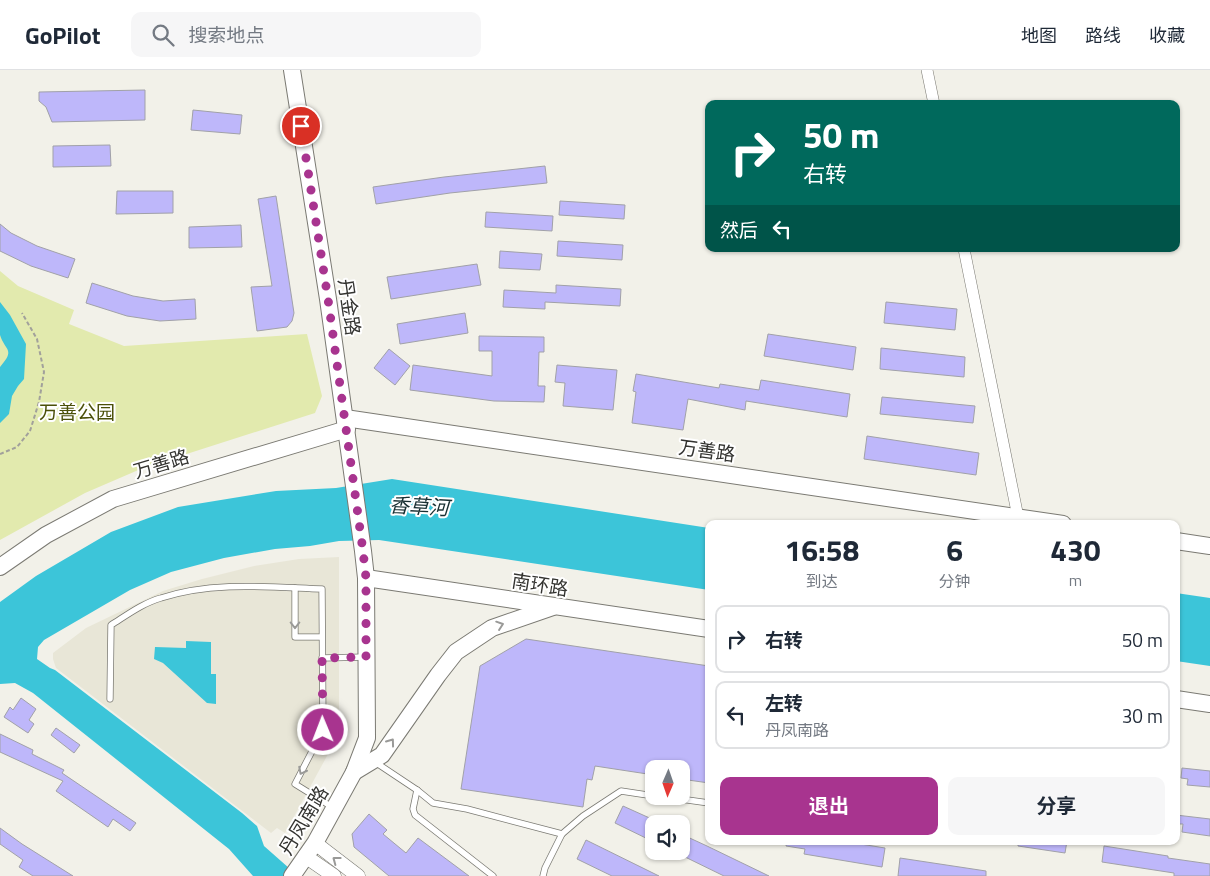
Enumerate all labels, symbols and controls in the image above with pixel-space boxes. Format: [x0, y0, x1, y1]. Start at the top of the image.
search box [131, 12, 481, 57]
text: GoPilot [25, 17, 101, 53]
text: 搜索地点 [189, 20, 265, 49]
icon: search [149, 21, 177, 49]
text: 地图 [1021, 22, 1057, 49]
text: 路线 [1085, 22, 1121, 49]
text: 收藏 [1149, 22, 1185, 49]
pin [280, 105, 322, 147]
text: 50 m [803, 108, 879, 162]
icon: arrive [287, 112, 315, 140]
icon: right [720, 120, 785, 185]
text: 右转 [803, 157, 847, 191]
text: 然后 [720, 215, 758, 244]
icon: left [768, 215, 796, 243]
street label: 丹金路 [332, 277, 368, 337]
park label: 万善公园 [39, 397, 115, 426]
street label: 万善路 [677, 432, 737, 468]
street label: 万善路 [129, 441, 193, 485]
water label: 香草河 [388, 489, 454, 523]
text: 16:58 [784, 527, 859, 573]
text: 6 [946, 527, 963, 573]
text: 430 [1050, 527, 1101, 573]
street label: 南环路 [510, 565, 570, 603]
text: m [1069, 568, 1082, 592]
text: 到达 [806, 569, 838, 593]
text: 分钟 [939, 569, 971, 593]
one-way arrow [495, 621, 503, 631]
one-way arrow [290, 622, 300, 630]
icon: right [722, 625, 750, 653]
text: 右转 [765, 625, 803, 654]
text: 50 m [1122, 625, 1163, 654]
text: 左转 [765, 688, 803, 717]
icon: left [722, 701, 750, 729]
text: 30 m [1122, 701, 1163, 730]
position arrow [296, 703, 348, 755]
text: 丹凤南路 [765, 718, 829, 742]
one-way arrow [385, 738, 394, 748]
north arrow [645, 760, 690, 805]
map controls [645, 760, 690, 860]
one-way arrow [298, 766, 308, 775]
button: 退出 [720, 777, 938, 835]
button: 分享 [948, 777, 1165, 835]
street label: 丹凤南路 [271, 780, 335, 860]
button: sound [645, 815, 690, 860]
one-way arrow [333, 857, 342, 865]

